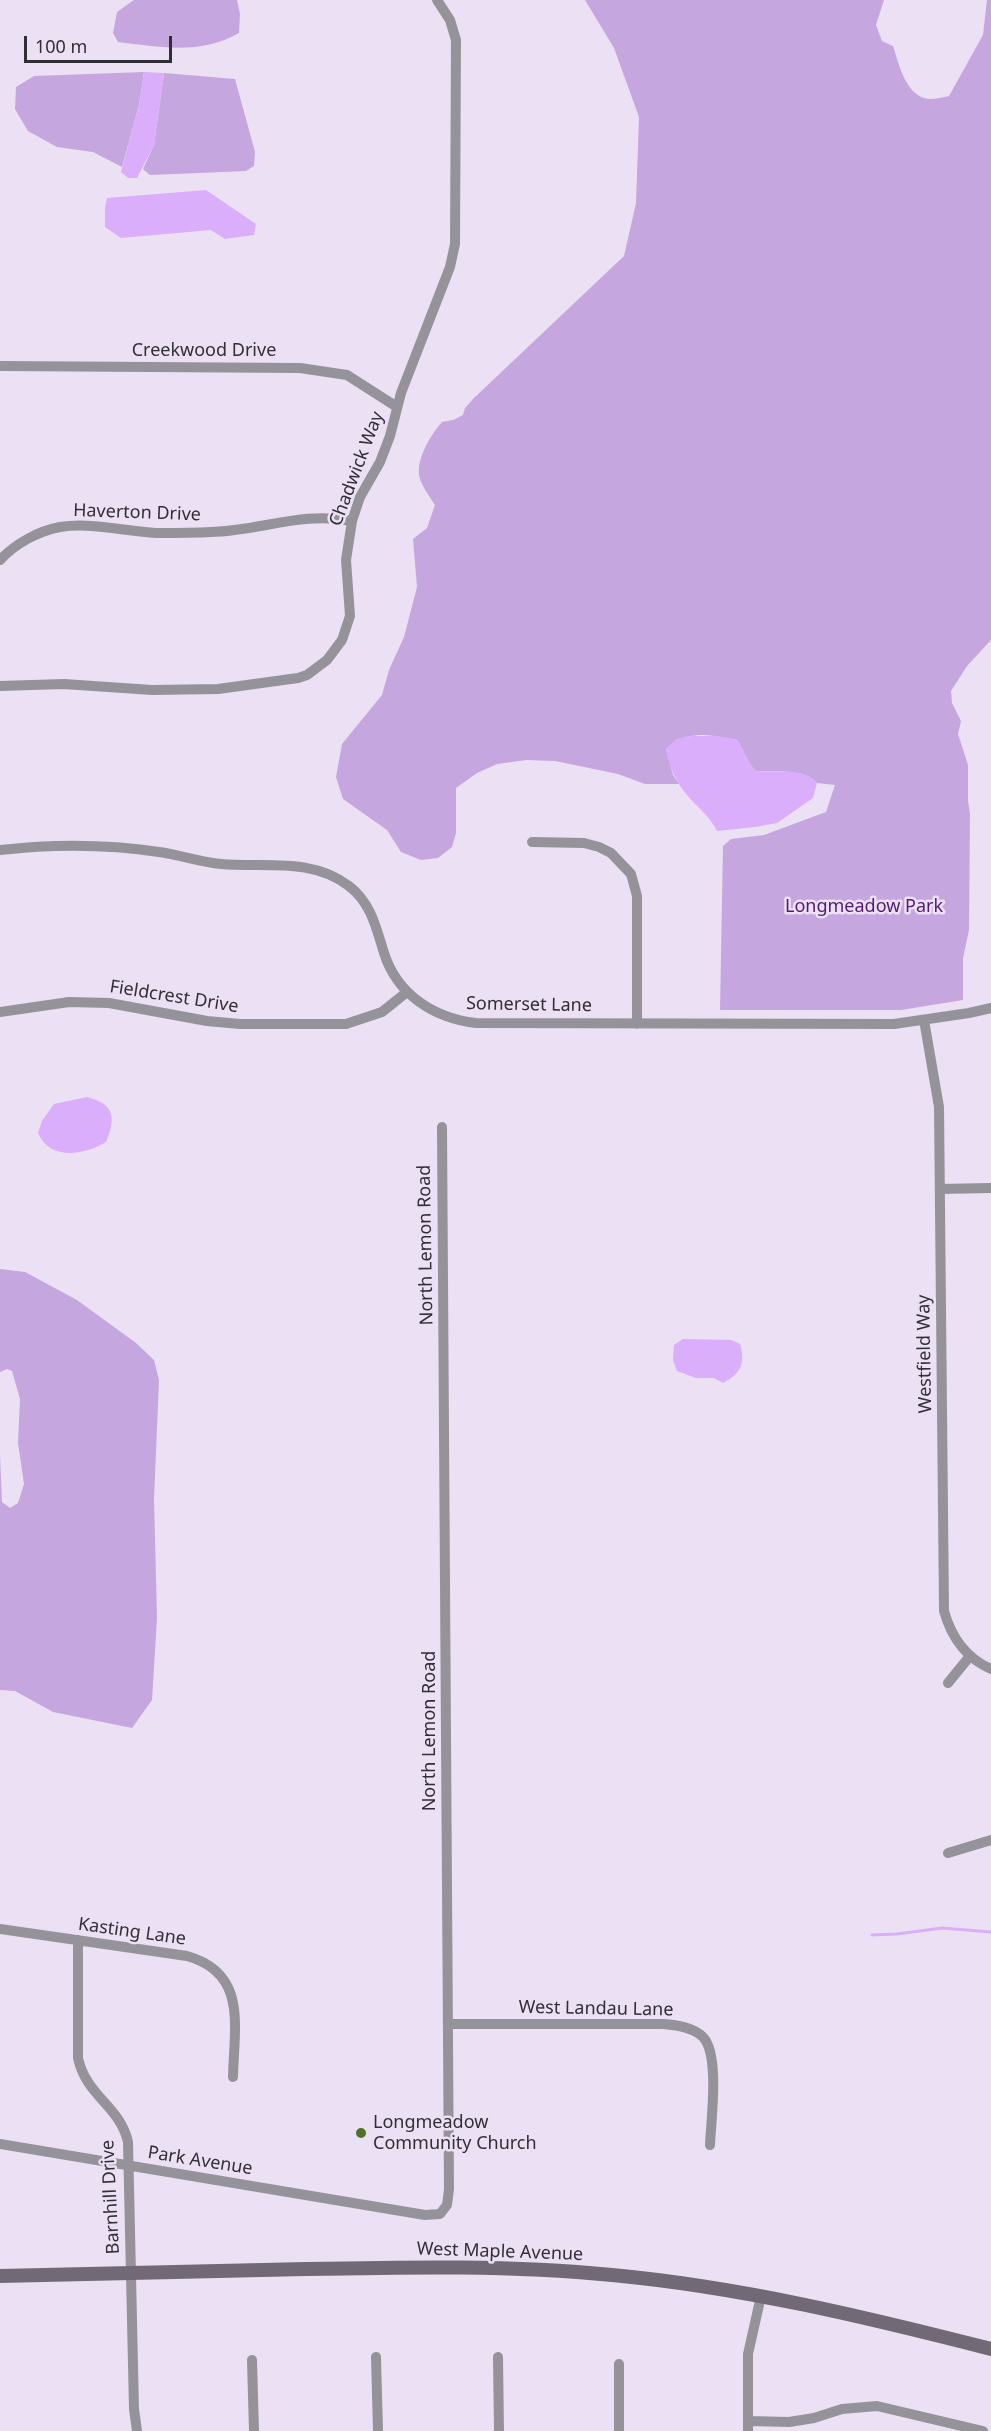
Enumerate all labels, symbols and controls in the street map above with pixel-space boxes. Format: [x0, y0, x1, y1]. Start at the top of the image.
scale bar [27, 24, 176, 62]
text: 100 m [35, 34, 87, 58]
street label: Creekwood Drive [132, 340, 276, 362]
street label: Chadwick Way [325, 409, 389, 529]
street label: Haverton Drive [73, 500, 201, 526]
park label: Longmeadow Park [785, 896, 943, 918]
street label: Fieldcrest Drive [108, 976, 240, 1018]
street label: Somerset Lane [466, 993, 592, 1017]
street label: North Lemon Road [414, 1164, 438, 1326]
street label: Westfield Way [913, 1294, 937, 1414]
street label: North Lemon Road [419, 1651, 441, 1811]
street label: Kasting Lane [77, 1914, 187, 1950]
street label: West Landau Lane [518, 1997, 674, 2021]
place label: Longmeadow Community Church [373, 2112, 537, 2154]
marker: Longmeadow Community Church [354, 2126, 368, 2140]
street label: Barnhill Drive [97, 2139, 125, 2255]
street label: Park Avenue [146, 2142, 254, 2180]
street label: West Maple Avenue [416, 2238, 584, 2266]

